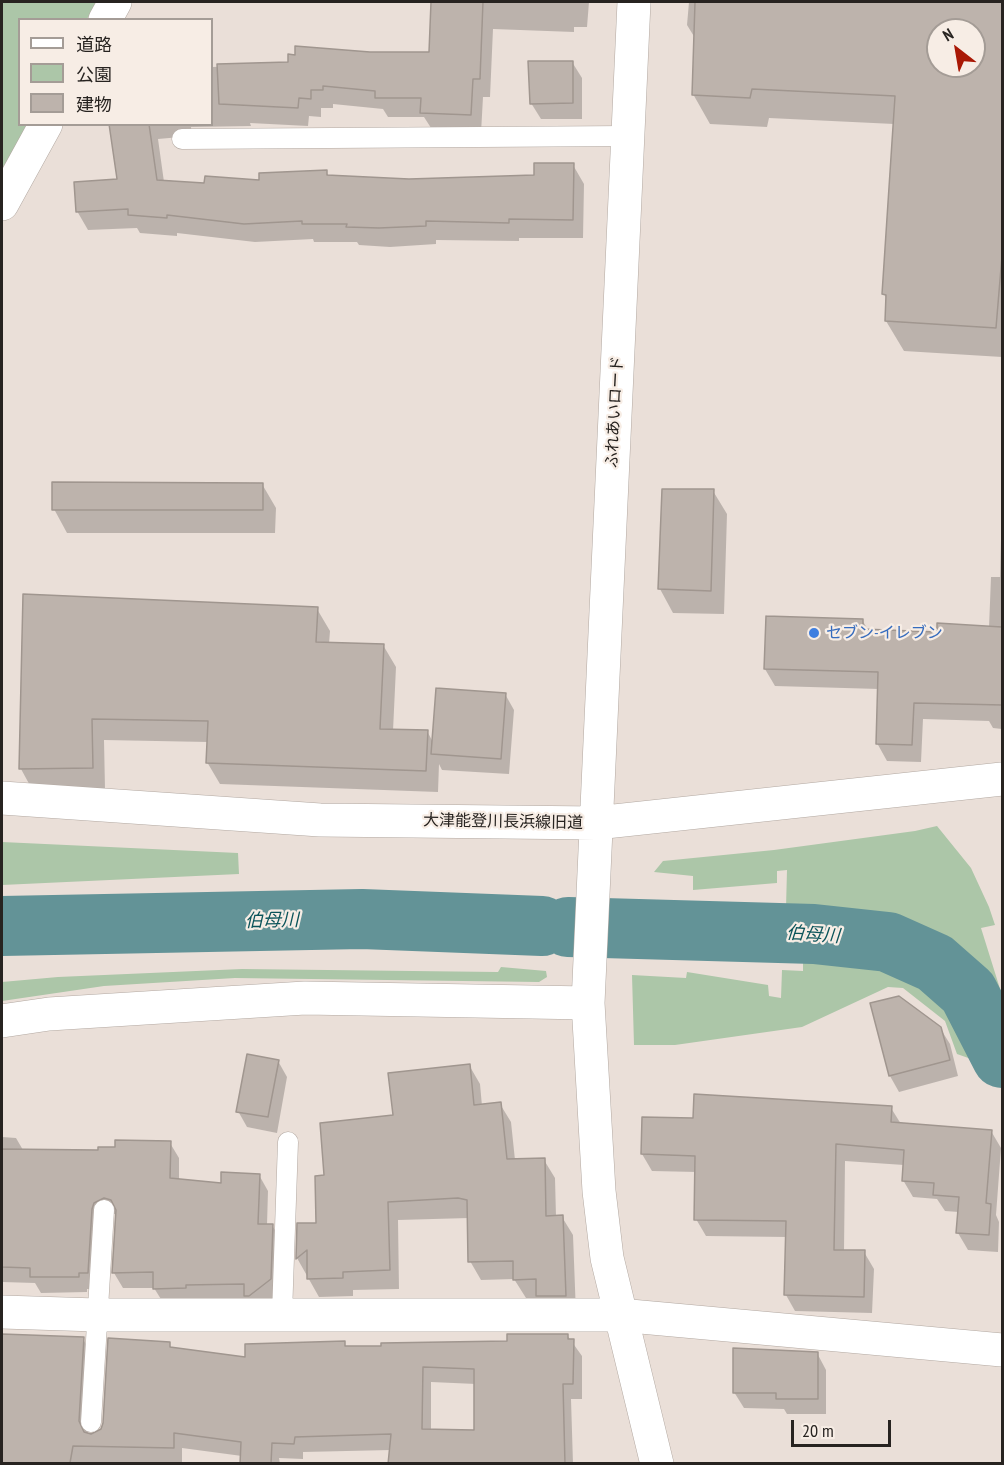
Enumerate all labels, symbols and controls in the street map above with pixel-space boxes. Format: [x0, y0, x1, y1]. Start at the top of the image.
legend [18, 18, 213, 126]
north arrow [926, 18, 986, 78]
text: N [939, 23, 957, 45]
text: 道路 [76, 33, 112, 56]
text: 公園 [76, 63, 112, 86]
text: 建物 [76, 93, 112, 116]
street label: ふれあいロード [602, 356, 628, 468]
place label: セブン-イレブン [826, 623, 943, 643]
marker: セブン-イレブン [807, 626, 821, 640]
street label: 大津能登川長浜線旧道 [423, 811, 583, 833]
water label: 伯母川 [245, 910, 299, 932]
water label: 伯母川 [785, 922, 841, 948]
scale bar [794, 1408, 894, 1446]
text: 20 m [802, 1419, 834, 1442]

